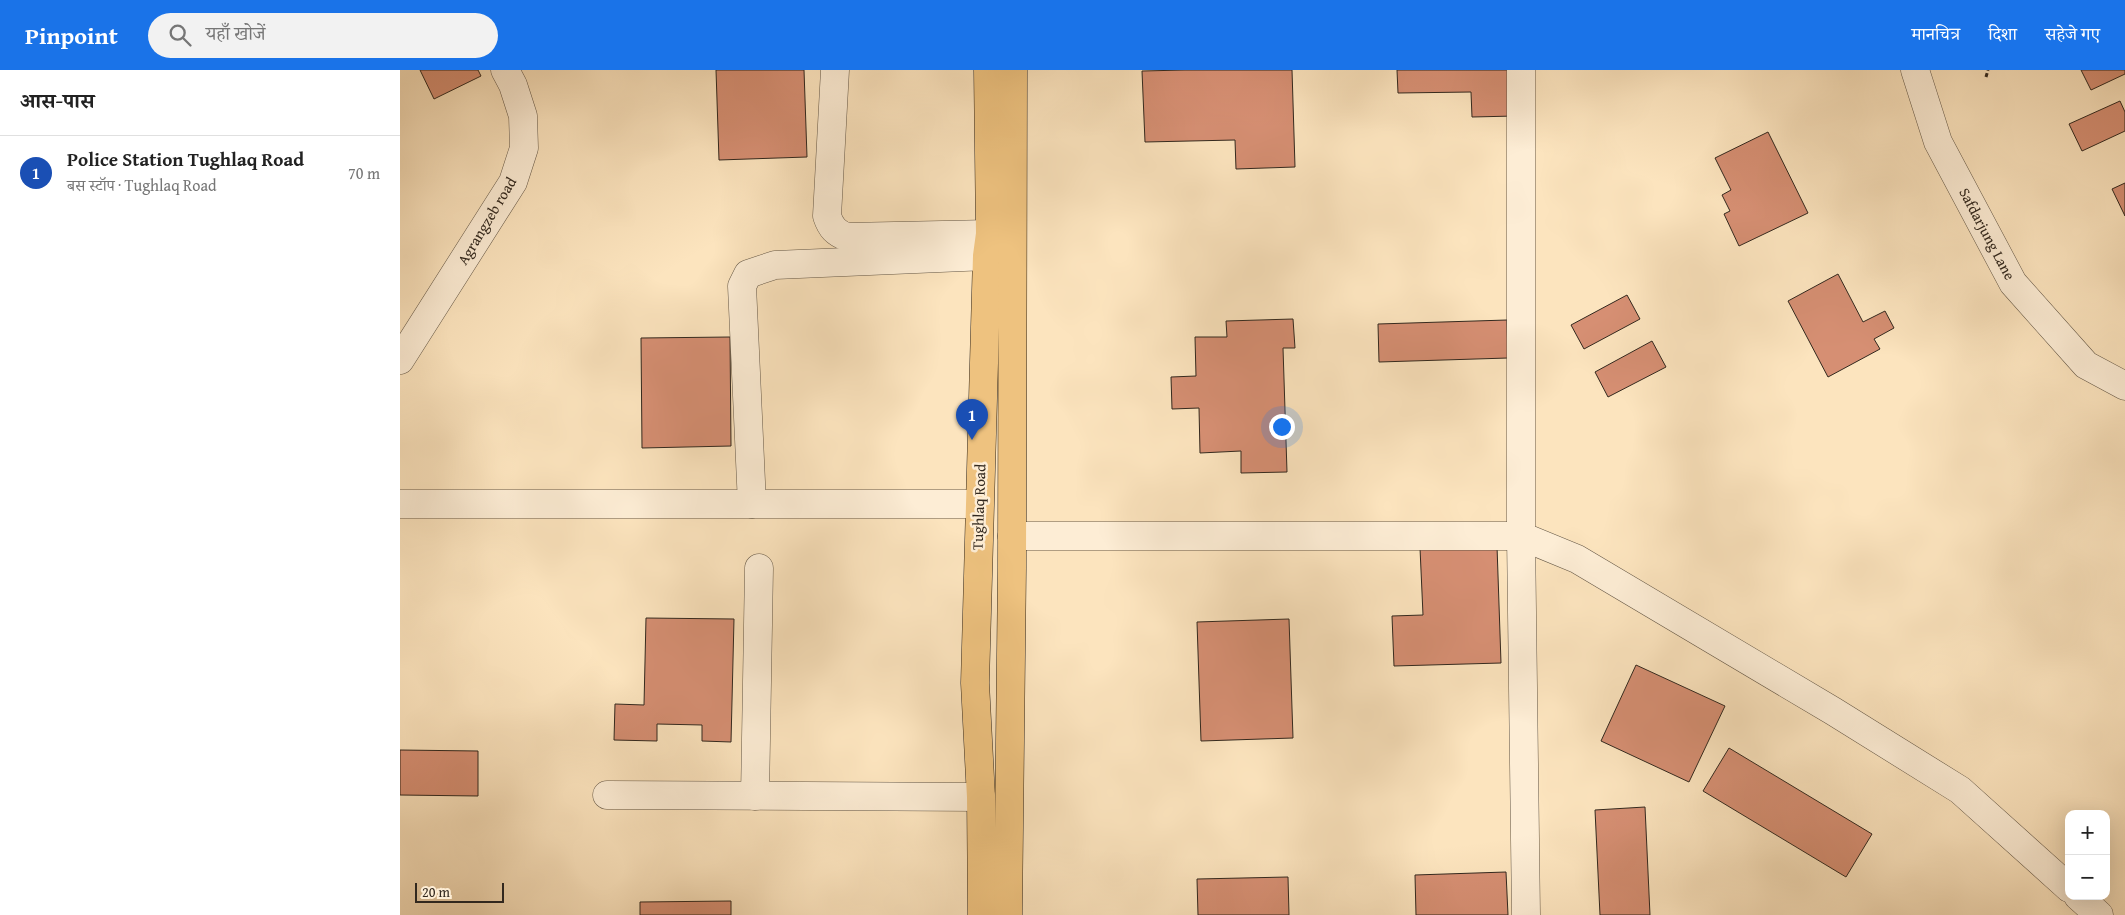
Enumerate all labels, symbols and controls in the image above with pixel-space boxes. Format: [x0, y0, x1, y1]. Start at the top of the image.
search box [148, 13, 498, 58]
text: Pinpoint [25, 18, 118, 53]
text: यहाँ खोजें [206, 19, 266, 47]
text: मानचित्र [1911, 20, 1960, 47]
text: दिशा [1988, 20, 2017, 47]
text: सहेजे गए [2045, 20, 2100, 47]
icon: search [166, 21, 194, 49]
text: आस-पास [20, 85, 94, 116]
text: Police Station Tughlaq Road [67, 145, 304, 173]
text: 1 [32, 161, 40, 185]
text: 70 m [348, 161, 380, 185]
text: बस स्टॉप · Tughlaq Road [67, 173, 217, 197]
street label: Agrangzeb road [452, 173, 521, 269]
street label: Safdarjung Lane [1954, 184, 2021, 284]
pin: 1 [956, 399, 988, 440]
your location [1269, 414, 1295, 440]
street label: Tughlaq Road [967, 463, 990, 550]
map controls [2065, 810, 2110, 900]
button: + [2065, 810, 2110, 855]
button: − [2065, 855, 2110, 900]
scale bar [415, 880, 504, 903]
text: 20 m [422, 882, 450, 902]

